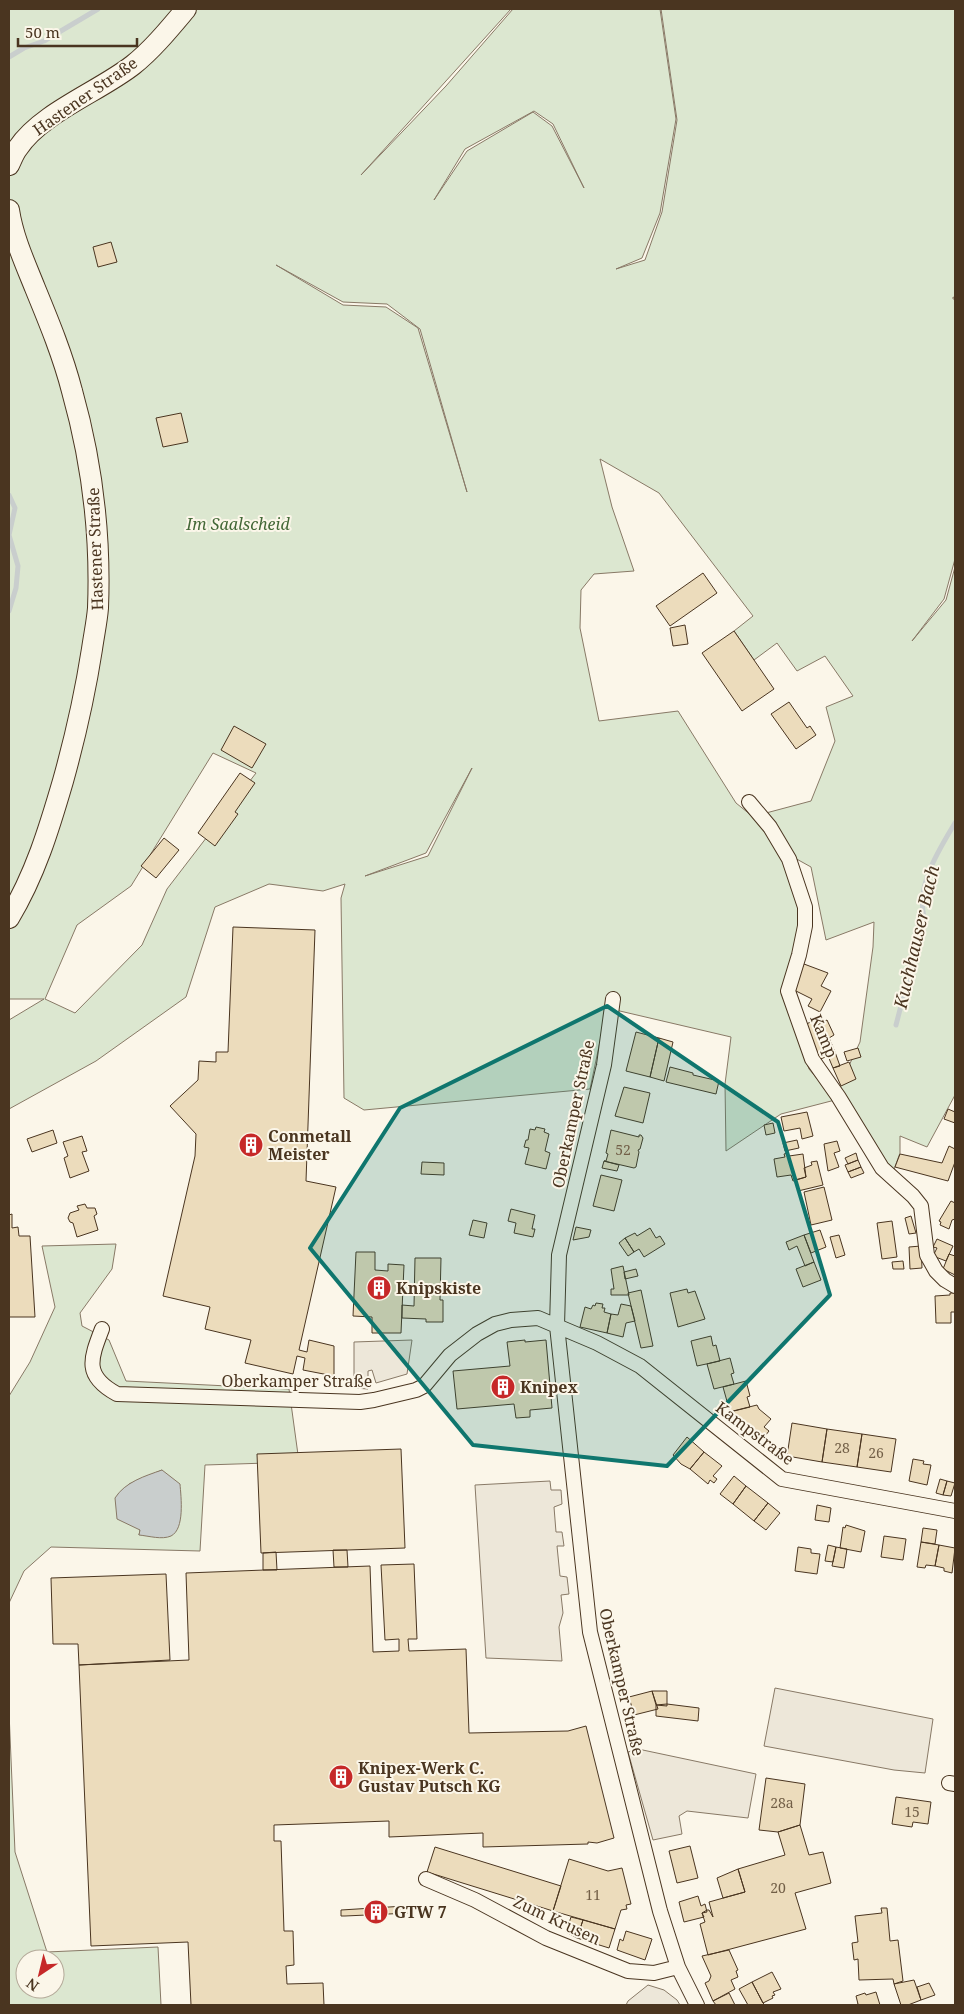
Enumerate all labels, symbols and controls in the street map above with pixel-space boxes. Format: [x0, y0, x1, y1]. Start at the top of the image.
scale bar [18, 15, 136, 47]
text: 50 m [25, 22, 60, 42]
street label: Hastener Straße [28, 52, 142, 140]
street label: Hastener Straße [82, 487, 108, 611]
park label: Im Saalscheid [185, 513, 290, 535]
water label: Kuchhauser Bach [888, 862, 944, 1012]
street label: Kamp [805, 1011, 843, 1061]
street label: Oberkamper Straße [547, 1038, 599, 1190]
place label: Conmetall Meister [268, 1125, 352, 1165]
building icon: Conmetall Meister [238, 1132, 264, 1158]
house number: 52 [615, 1140, 631, 1159]
building icon: Knipskiste [366, 1275, 392, 1301]
place label: Knipskiste [396, 1277, 481, 1299]
street label: Oberkamper Straße [222, 1370, 372, 1392]
building icon: Knipex [490, 1374, 516, 1400]
place label: Knipex [520, 1376, 579, 1398]
street label: Kampstraße [711, 1396, 799, 1470]
house number: 28 [834, 1438, 850, 1457]
house number: 26 [868, 1443, 884, 1462]
street label: Oberkamper Straße [594, 1606, 650, 1758]
place label: Knipex-Werk C. Gustav Putsch KG [358, 1757, 501, 1797]
building icon: Knipex-Werk C. Gustav Putsch KG [328, 1764, 354, 1790]
house number: 28a [770, 1793, 794, 1812]
house number: 15 [904, 1802, 920, 1821]
house number: 20 [770, 1878, 786, 1897]
house number: 11 [585, 1885, 601, 1904]
street label: Zum Krusen [510, 1890, 604, 1950]
building icon: GTW 7 [363, 1899, 389, 1925]
place label: GTW 7 [394, 1901, 447, 1923]
north arrow [15, 1949, 65, 1999]
text: N [22, 1974, 42, 1996]

